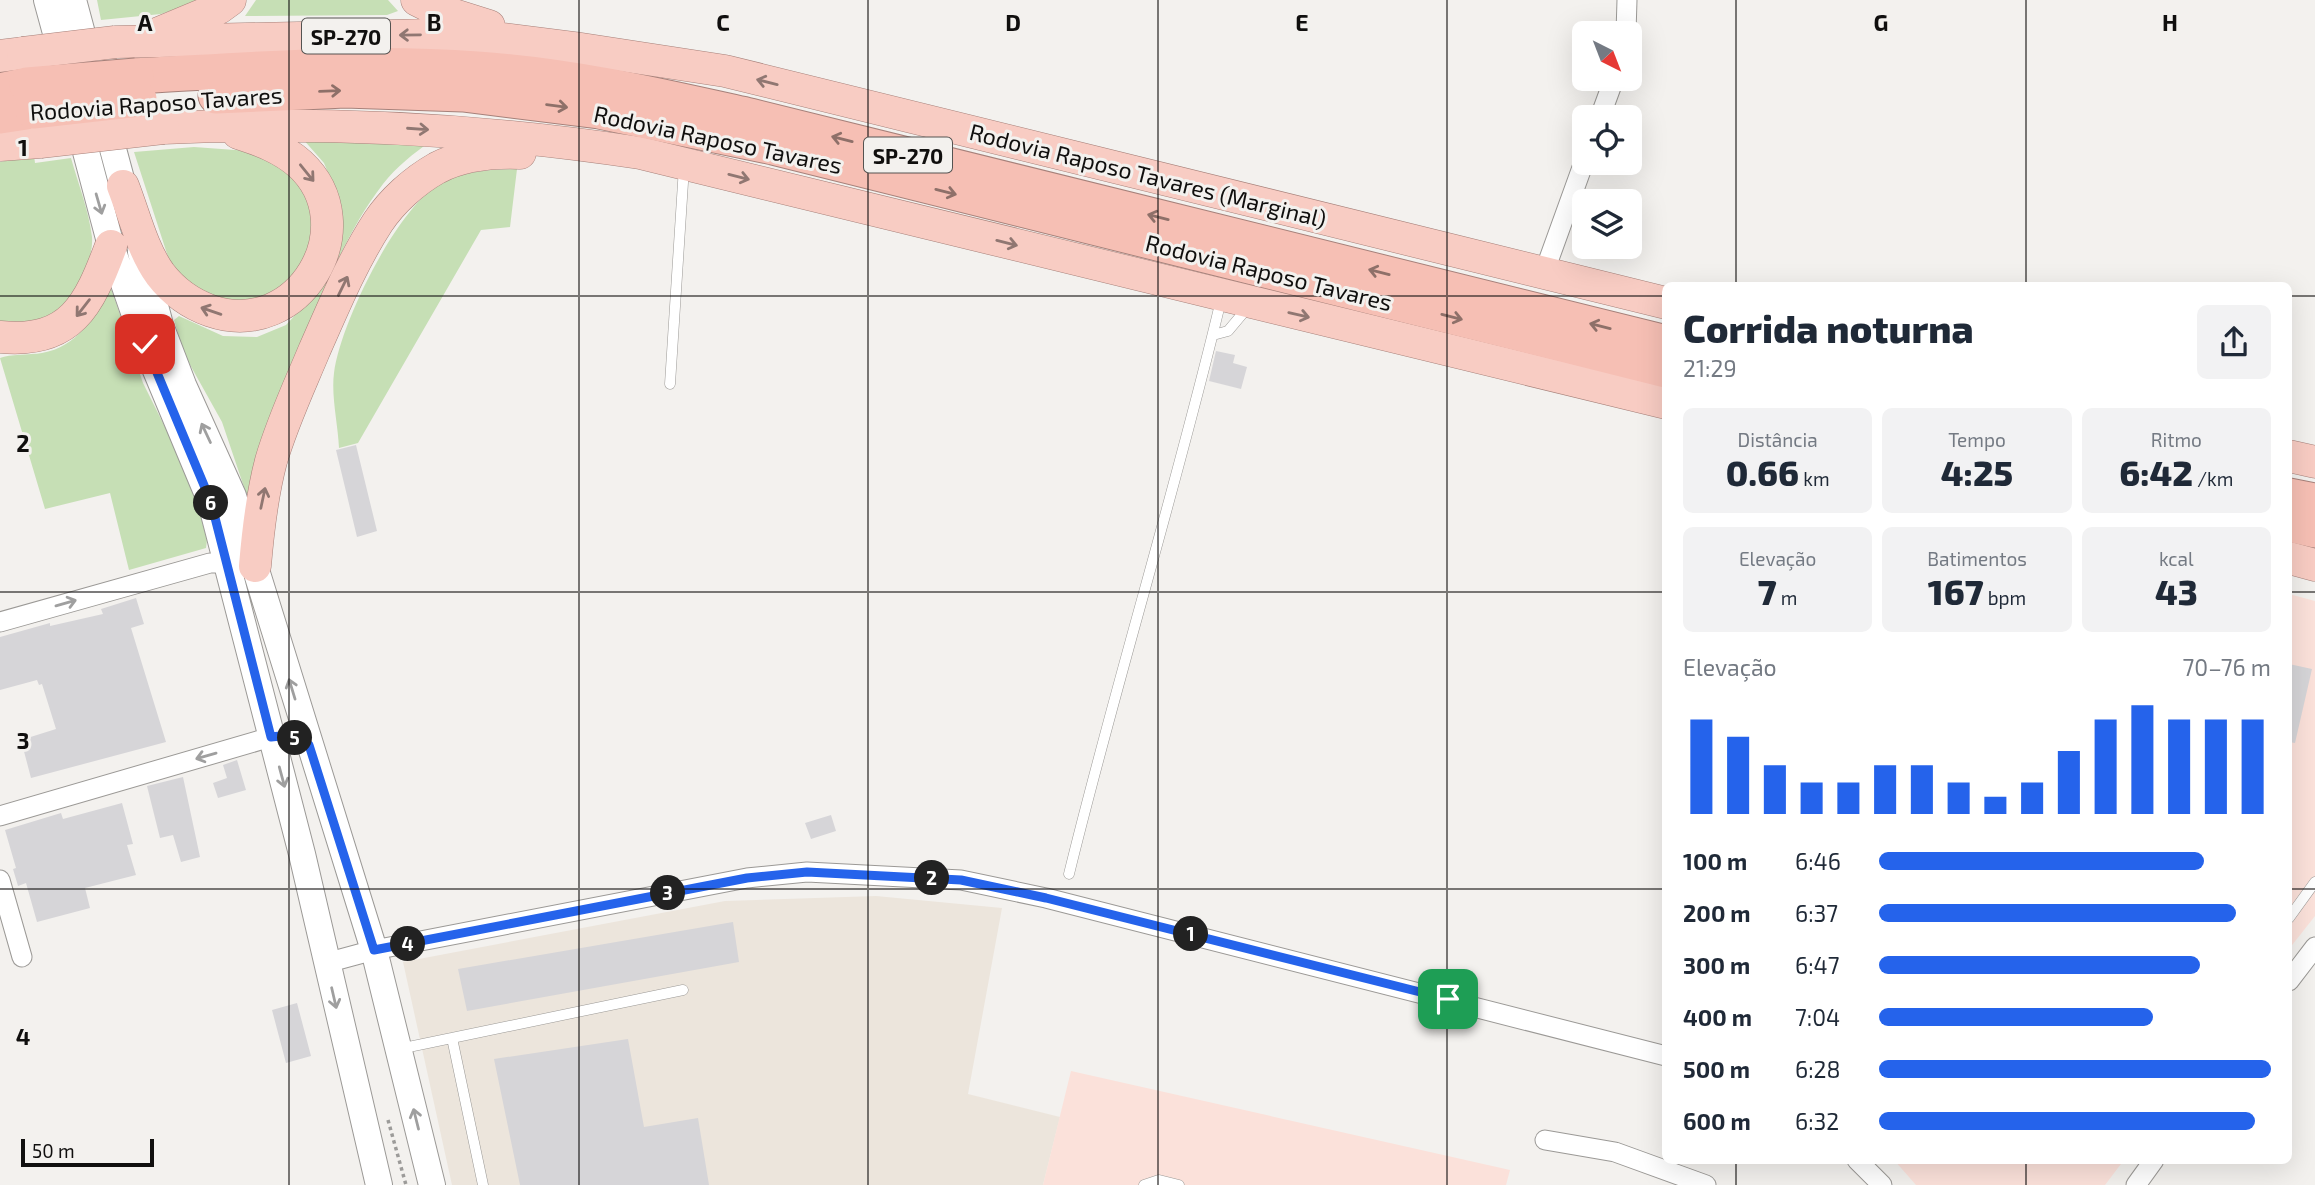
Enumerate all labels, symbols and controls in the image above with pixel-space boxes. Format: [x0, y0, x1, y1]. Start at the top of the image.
text: A [137, 8, 153, 36]
text: B [427, 8, 441, 36]
text: C [716, 8, 730, 36]
text: D [1005, 8, 1021, 36]
text: E [1295, 8, 1309, 36]
text: G [1874, 8, 1888, 36]
text: H [2162, 8, 2178, 36]
road number: SP-270 [302, 19, 390, 54]
north arrow [1572, 21, 1642, 91]
map controls [1572, 21, 1642, 259]
one-way arrow [398, 28, 421, 42]
one-way arrow [756, 75, 779, 88]
street label: Rodovia Raposo Tavares [29, 80, 283, 126]
one-way arrow [318, 84, 341, 97]
street label: Rodovia Raposo Tavares [591, 99, 845, 179]
one-way arrow [545, 100, 568, 113]
button: locate [1572, 105, 1642, 175]
street label: Rodovia Raposo Tavares (Marginal) [967, 117, 1329, 233]
one-way arrow [406, 123, 428, 136]
one-way arrow [831, 132, 854, 145]
text: 1 [18, 133, 28, 161]
road number: SP-270 [864, 138, 952, 172]
one-way arrow [299, 163, 314, 181]
one-way arrow [727, 171, 750, 184]
one-way arrow [934, 185, 957, 199]
button: layers [1572, 189, 1642, 259]
one-way arrow [94, 193, 107, 215]
one-way arrow [1147, 210, 1170, 223]
street label: Rodovia Raposo Tavares [1143, 228, 1395, 316]
one-way arrow [995, 237, 1018, 250]
one-way arrow [1368, 265, 1391, 278]
one-way arrow [337, 276, 351, 297]
one-way arrow [75, 298, 90, 316]
one-way arrow [200, 304, 222, 317]
text: Corrida noturna [1683, 305, 1974, 351]
button: share [2197, 305, 2271, 379]
one-way arrow [1287, 309, 1310, 322]
one-way arrow [1440, 311, 1463, 324]
pin [115, 314, 175, 374]
one-way arrow [1589, 319, 1612, 332]
icon: check [126, 325, 164, 363]
text: 21:29 [1683, 354, 1737, 382]
one-way arrow [198, 423, 212, 444]
text: Distância [1738, 428, 1818, 451]
text: Tempo [1948, 428, 2006, 451]
text: Ritmo [2151, 428, 2202, 451]
text: 2 [16, 429, 30, 457]
text: 0.66 [1726, 451, 1799, 493]
text: 4:25 [1941, 451, 2013, 493]
text: 6:42 [2119, 451, 2193, 493]
text: km [1799, 467, 1830, 490]
text: /km [2193, 467, 2233, 490]
pin: 6 [194, 486, 228, 520]
one-way arrow [256, 487, 270, 510]
text: 6 [205, 491, 216, 514]
text: Elevação [1739, 547, 1816, 570]
text: Batimentos [1927, 547, 2027, 570]
text: kcal [2159, 547, 2194, 570]
text: 7 [1758, 570, 1777, 612]
text: 167 [1928, 570, 1983, 612]
text: 43 [2155, 570, 2198, 612]
text: m [1777, 586, 1797, 609]
text: bpm [1983, 586, 2026, 609]
one-way arrow [54, 596, 76, 609]
text: Elevação [1683, 653, 1777, 681]
text: 70–76 m [2183, 653, 2271, 681]
one-way arrow [284, 678, 297, 700]
pin: 5 [278, 720, 312, 756]
text: 3 [16, 726, 30, 754]
text: 5 [289, 726, 300, 749]
one-way arrow [195, 750, 217, 763]
one-way arrow [276, 765, 289, 788]
text: 100 m [1683, 847, 1747, 875]
text: 6:46 [1795, 847, 1841, 875]
pin: 2 [914, 860, 950, 896]
text: 2 [926, 866, 937, 889]
pin: 3 [650, 876, 686, 910]
text: 3 [662, 881, 673, 904]
text: 200 m [1683, 899, 1751, 927]
text: 6:37 [1795, 899, 1838, 927]
pin: 1 [1174, 916, 1208, 951]
text: 1 [1186, 922, 1195, 945]
pin: 4 [390, 926, 426, 962]
text: 4 [401, 932, 414, 955]
text: 300 m [1683, 951, 1750, 979]
text: 6:47 [1795, 951, 1840, 979]
pin [1418, 969, 1478, 1029]
icon: arrive [1429, 980, 1467, 1018]
one-way arrow [328, 986, 341, 1009]
text: 400 m [1683, 1003, 1752, 1031]
text: 7:04 [1795, 1003, 1840, 1031]
text: 4 [16, 1022, 30, 1050]
text: 500 m [1683, 1055, 1750, 1083]
text: 6:28 [1795, 1055, 1840, 1083]
text: 600 m [1683, 1107, 1751, 1135]
text: 6:32 [1795, 1107, 1839, 1135]
one-way arrow [409, 1108, 422, 1131]
scale bar [21, 1136, 154, 1168]
text: 50 m [32, 1139, 75, 1162]

